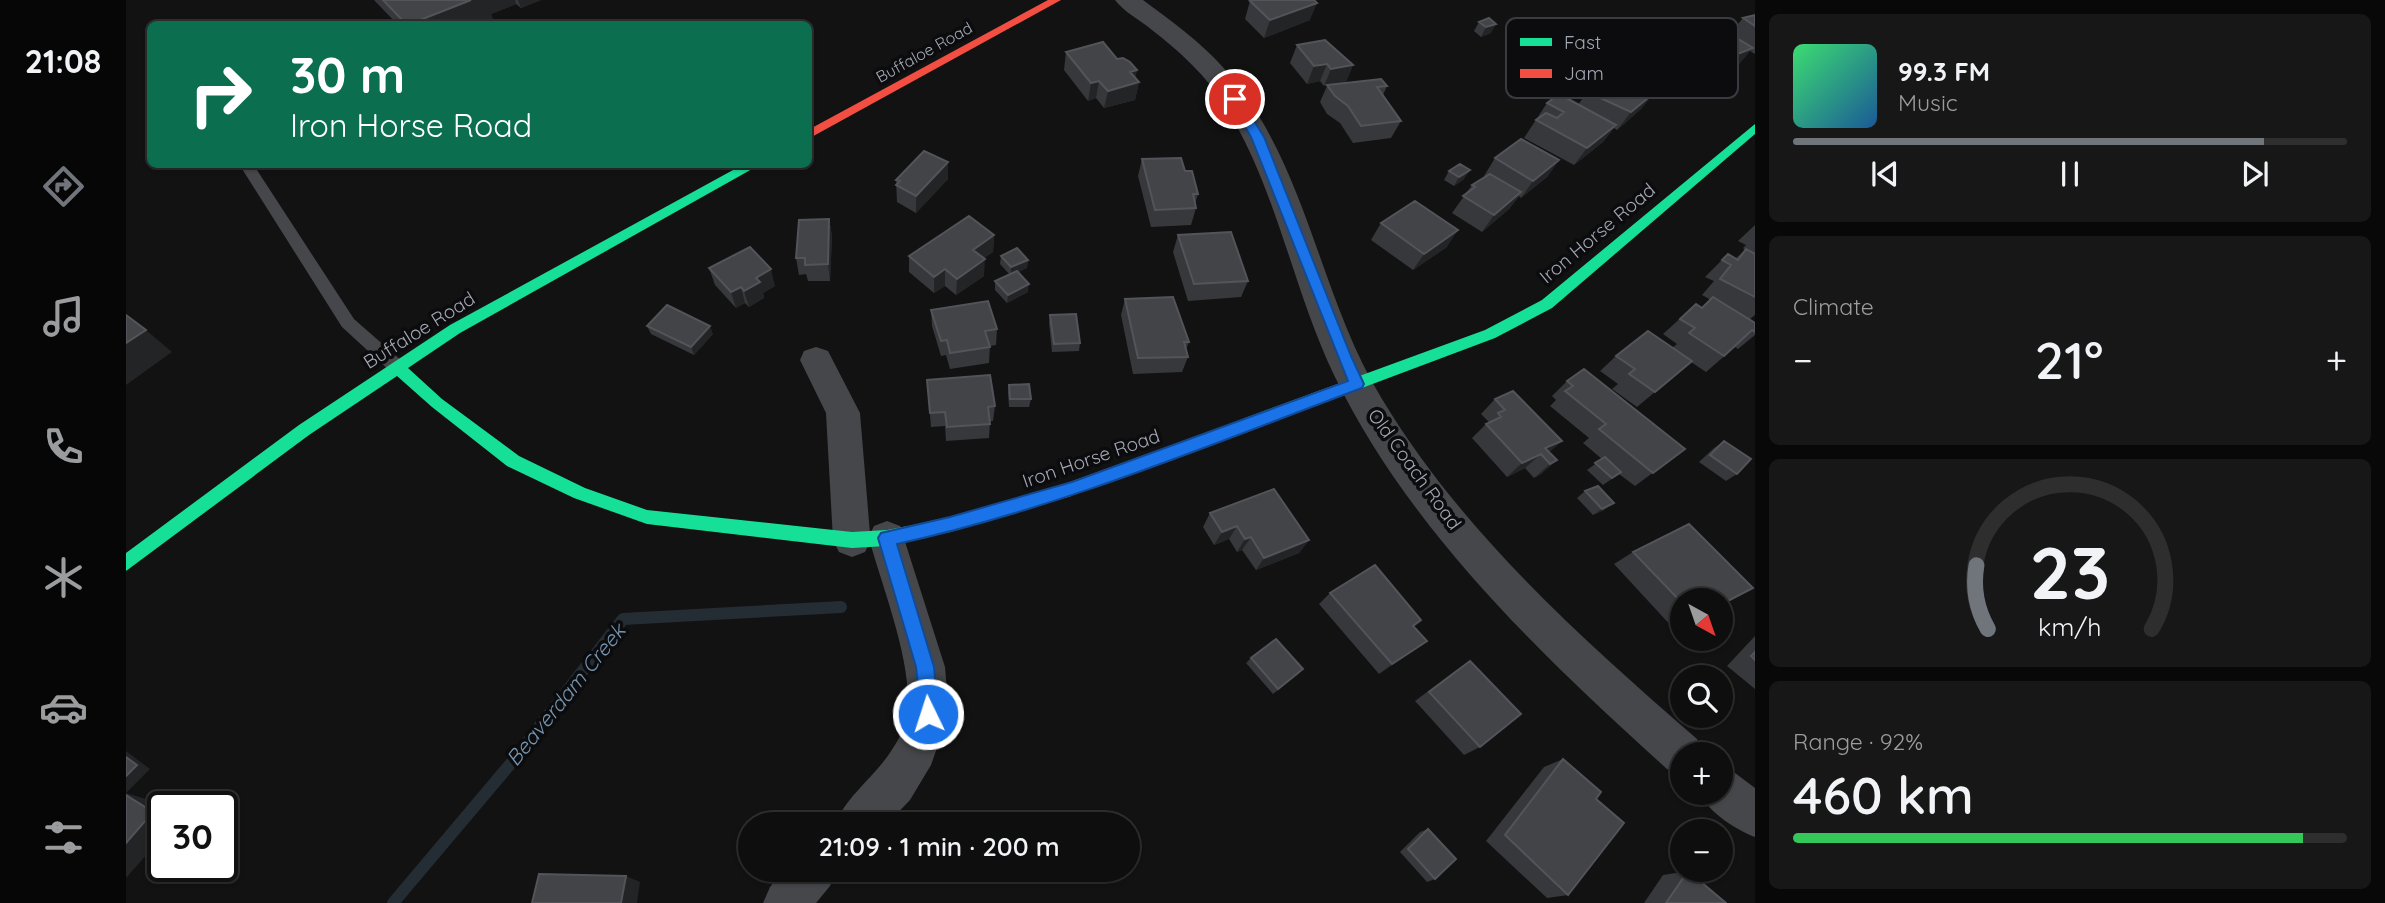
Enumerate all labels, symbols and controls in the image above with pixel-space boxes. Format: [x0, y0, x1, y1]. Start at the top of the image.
street label: Buffaloe Road [872, 17, 976, 87]
legend [1506, 18, 1738, 98]
text: Fast [1564, 30, 1601, 54]
text: 21:08 [25, 41, 101, 81]
text: 30 m [290, 44, 405, 105]
icon: right [175, 49, 266, 140]
text: 99.3 FM [1898, 55, 1990, 88]
text: Jam [1564, 61, 1604, 85]
pin [1205, 69, 1265, 129]
icon: arrive [1216, 80, 1254, 118]
text: Music [1898, 88, 1958, 117]
text: Iron Horse Road [290, 105, 532, 145]
icon: previous [1866, 155, 1904, 193]
icon: pause [2051, 155, 2089, 193]
icon: next [2236, 155, 2274, 193]
icon: directions [39, 162, 88, 211]
street label: Iron Horse Road [1534, 178, 1660, 288]
street label: Buffaloe Road [359, 286, 479, 374]
icon: music [39, 292, 88, 341]
text: Climate [1793, 292, 1874, 321]
text: 21° [2035, 327, 2103, 392]
text: − [1793, 336, 1813, 384]
text: + [2326, 336, 2347, 384]
street label: Old Coach Road [1363, 404, 1467, 534]
icon: phone [39, 422, 88, 471]
street label: Iron Horse Road [1019, 423, 1163, 493]
text: 23 [2030, 526, 2110, 617]
icon: climate [39, 553, 88, 602]
north arrow [1670, 588, 1732, 651]
map controls [1670, 588, 1733, 882]
text: km/h [2038, 610, 2102, 641]
water label: Beaverdam Creek [500, 617, 632, 771]
button: search [1670, 665, 1733, 728]
position arrow [891, 677, 965, 751]
icon: car [39, 683, 88, 732]
text: Range · 92% [1793, 727, 1923, 756]
button: + [1670, 742, 1733, 805]
text: 460 km [1793, 762, 1974, 827]
speed limit sign: 30 [147, 791, 238, 882]
icon: filters [39, 813, 88, 862]
button: − [1670, 819, 1733, 882]
text: 21:09 · 1 min · 200 m [818, 830, 1060, 863]

